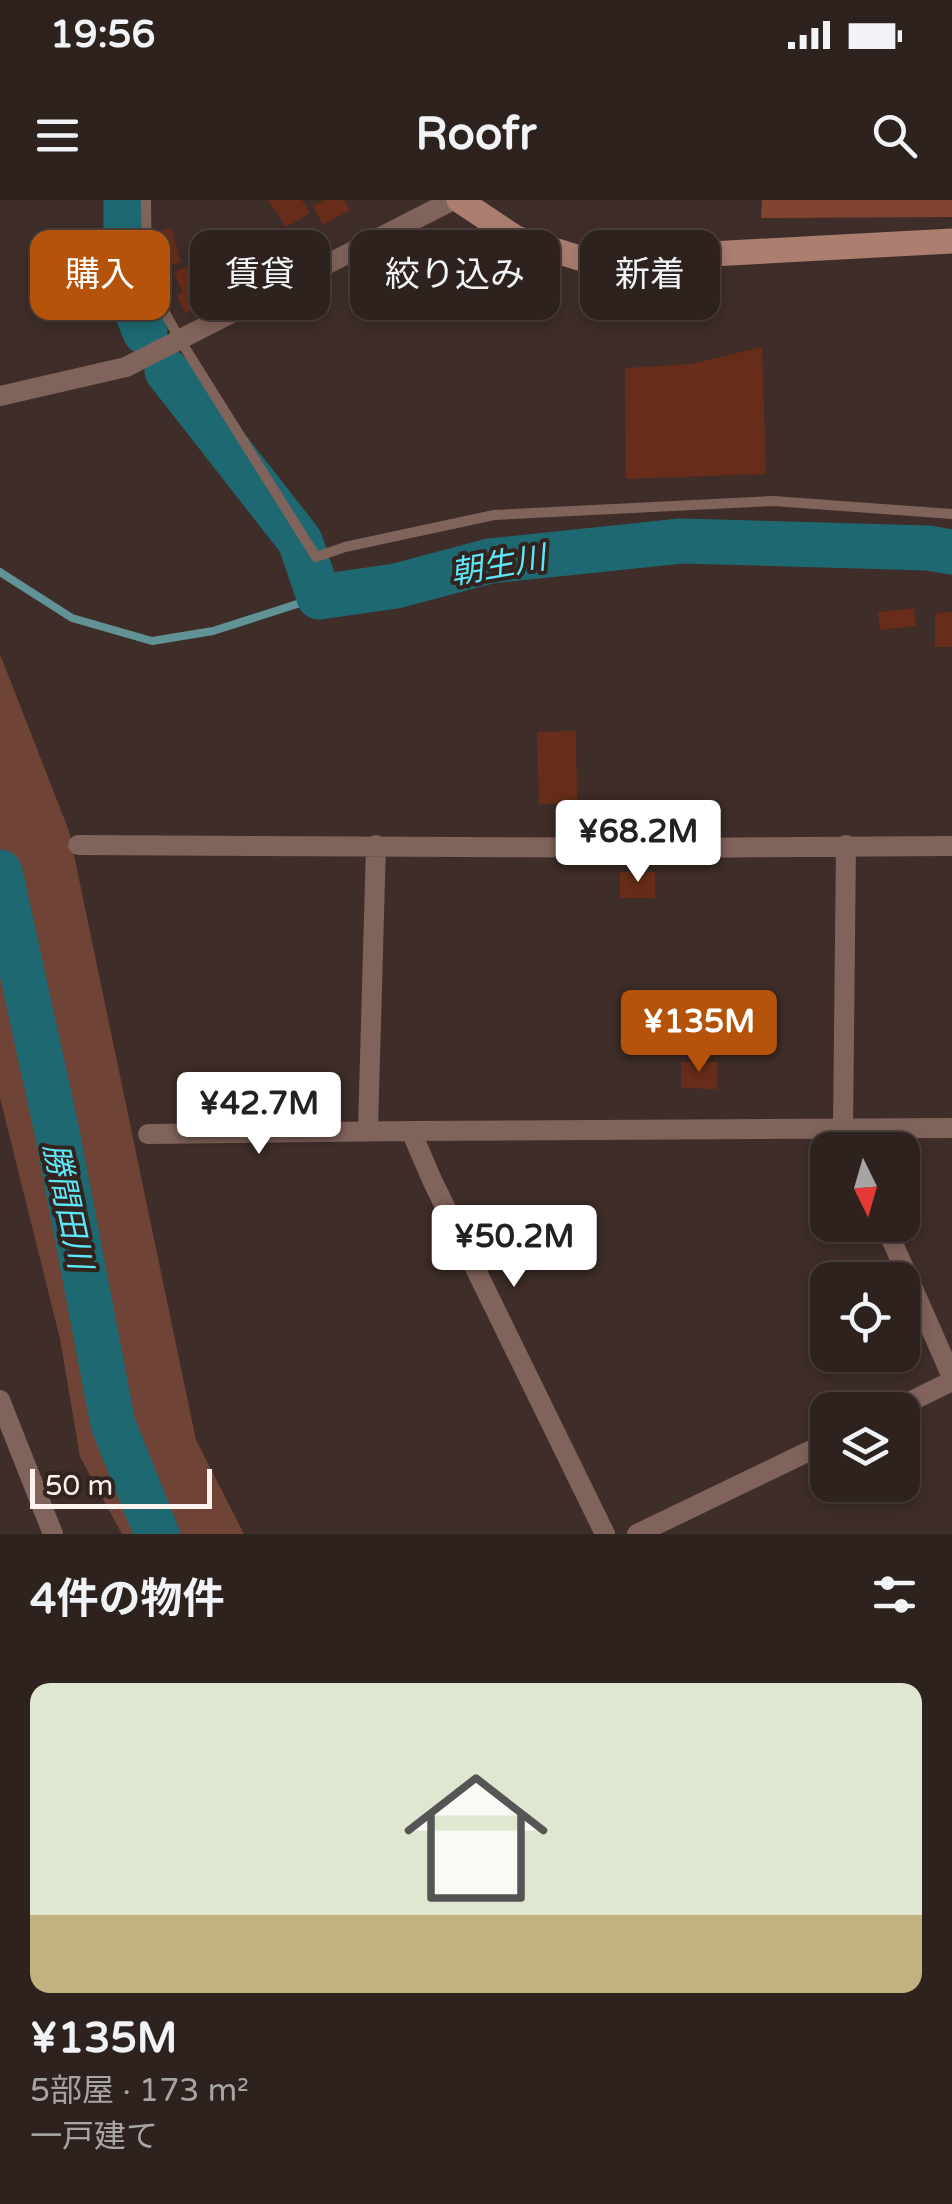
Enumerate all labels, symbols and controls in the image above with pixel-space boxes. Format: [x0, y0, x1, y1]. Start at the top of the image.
text: 19:56 [50, 12, 155, 58]
icon: menu [30, 108, 85, 163]
text: Roofr [416, 108, 536, 162]
icon: search [867, 108, 922, 163]
chip: 購入 [30, 230, 170, 320]
chip: 賃貸 [190, 230, 330, 320]
chip: 絞り込み [350, 230, 560, 320]
chip: 新着 [580, 230, 720, 320]
water label: 朝生川 [448, 538, 552, 593]
pin: ¥68.2M [557, 800, 719, 885]
text: ¥68.2M [578, 813, 698, 851]
pin: ¥135M [629, 990, 769, 1075]
text: ¥135M [643, 1003, 755, 1041]
pin: ¥42.7M [178, 1072, 340, 1157]
text: ¥42.7M [199, 1085, 319, 1123]
north arrow [810, 1132, 920, 1242]
map controls [810, 1132, 920, 1502]
water label: 勝間田川 [35, 1140, 100, 1276]
pin: ¥50.2M [433, 1205, 595, 1290]
text: ¥50.2M [454, 1218, 574, 1256]
button: locate [810, 1262, 920, 1372]
button: layers [810, 1392, 920, 1502]
scale bar [30, 1464, 212, 1508]
text: 50 m [45, 1469, 113, 1503]
icon: filters [867, 1567, 922, 1622]
text: 4件の物件 [30, 1574, 224, 1625]
icon: home [386, 1748, 566, 1928]
text: ¥135M [30, 2013, 177, 2064]
text: 5部屋 · 173 m² [30, 2072, 249, 2110]
text: 一戸建て [30, 2118, 158, 2156]

